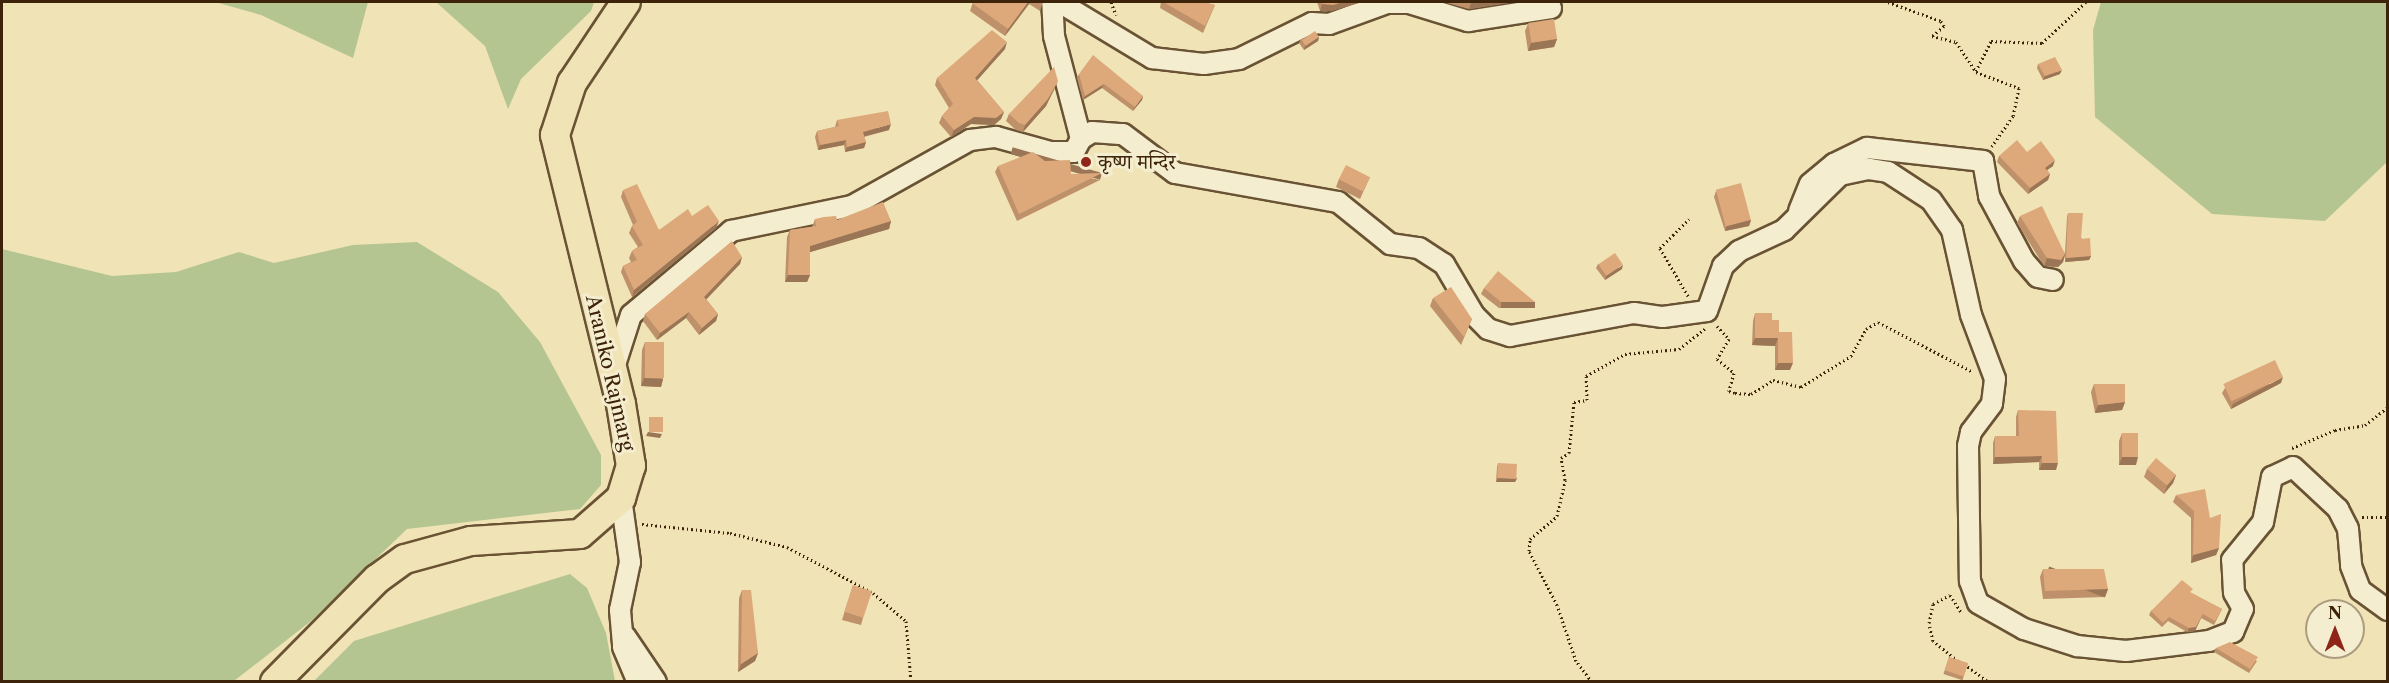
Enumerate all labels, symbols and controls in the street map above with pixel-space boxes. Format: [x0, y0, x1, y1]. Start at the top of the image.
place label: कृष्ण मन्दिर [1098, 150, 1176, 174]
marker: कृष्ण मन्दिर [1079, 155, 1093, 169]
street label: Araniko Rajmarg [580, 293, 640, 453]
north arrow [2305, 599, 2365, 659]
text: N [2328, 603, 2342, 623]

